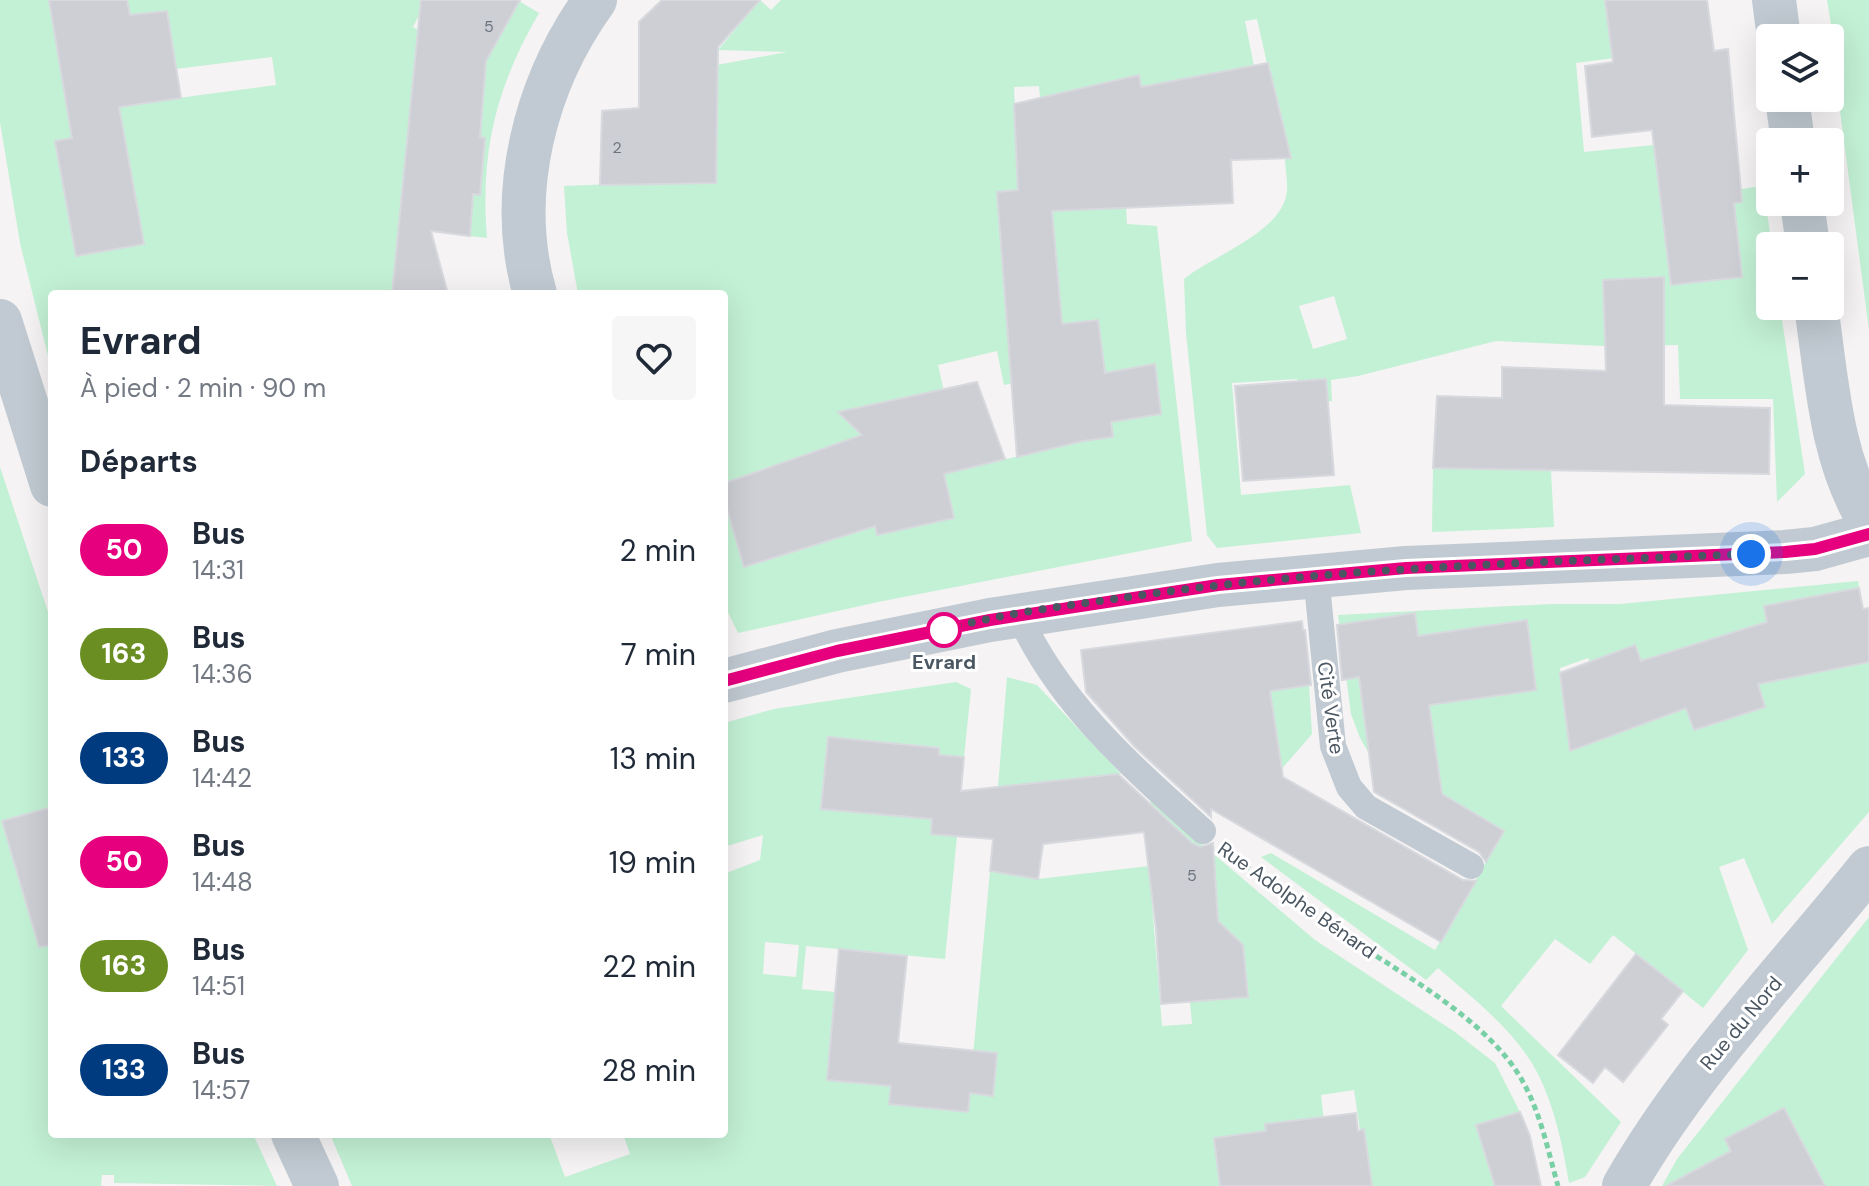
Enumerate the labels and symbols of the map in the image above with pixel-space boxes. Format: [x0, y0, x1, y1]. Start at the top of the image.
house number: 5 [484, 16, 494, 37]
house number: 2 [612, 137, 622, 158]
your location [1731, 534, 1771, 574]
marker: Evrard [927, 613, 961, 647]
place label: Evrard [912, 649, 976, 675]
street label: Cité Verte [1312, 660, 1350, 756]
street label: Rue Adolphe Bénard [1213, 836, 1381, 964]
house number: 5 [1187, 865, 1197, 886]
street label: Rue du Nord [1694, 971, 1788, 1075]

